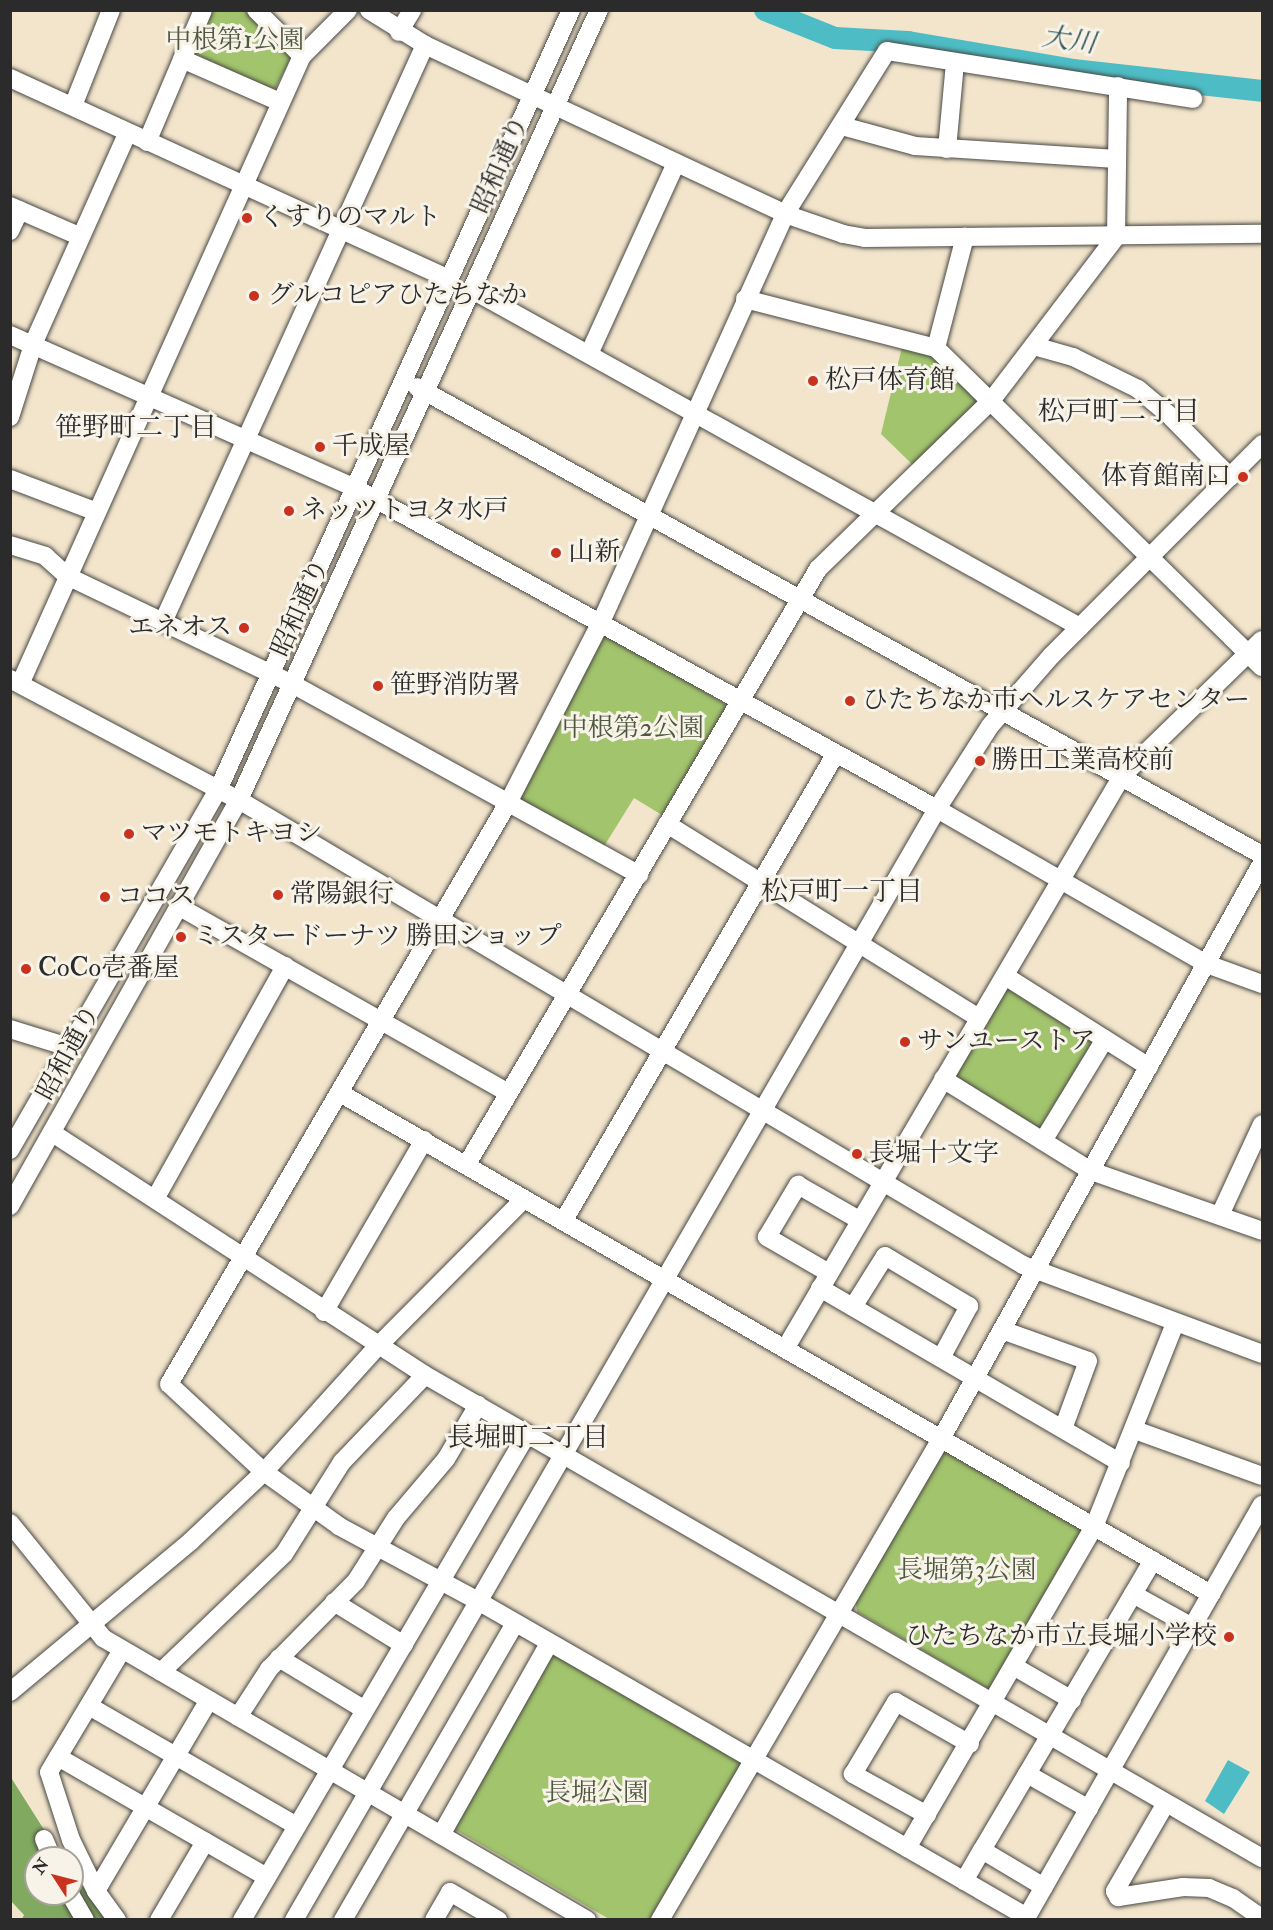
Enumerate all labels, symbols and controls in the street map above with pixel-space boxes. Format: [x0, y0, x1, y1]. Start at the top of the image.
water label: 大川 [1040, 20, 1098, 60]
park label: 中根第1公園 [165, 25, 305, 57]
street label: 昭和通り [466, 111, 536, 219]
place label: くすりのマルト [259, 202, 441, 234]
marker: くすりのマルト [240, 211, 254, 225]
place label: グルコピアひたちなか [268, 280, 528, 312]
marker: グルコピアひたちなか [245, 287, 263, 305]
place label: 松戸体育館 [825, 365, 955, 397]
marker: 松戸体育館 [806, 374, 820, 388]
district label: 松戸町二丁目 [1038, 396, 1200, 428]
district label: 笹野町二丁目 [55, 412, 217, 444]
place label: 千成屋 [332, 431, 410, 463]
marker: 千成屋 [313, 440, 327, 454]
place label: 体育館南口 [1101, 461, 1231, 493]
marker: 体育館南口 [1236, 470, 1250, 484]
place label: ネッツトヨタ水戸 [301, 495, 509, 527]
marker: ネッツトヨタ水戸 [282, 504, 296, 518]
place label: 山新 [568, 537, 620, 569]
marker: 山新 [549, 546, 563, 560]
street label: 昭和通り [266, 554, 336, 662]
place label: エネオス [128, 612, 232, 644]
marker: エネオス [237, 621, 251, 635]
place label: 笹野消防署 [390, 670, 520, 702]
marker: 笹野消防署 [371, 679, 385, 693]
place label: ひたちなか市ヘルスケアセンター [862, 685, 1252, 717]
marker: ひたちなか市ヘルスケアセンター [843, 694, 857, 708]
park label: 中根第2公園 [561, 713, 705, 745]
place label: 勝田工業高校前 [992, 745, 1174, 777]
marker: 勝田工業高校前 [973, 754, 987, 768]
place label: マツモトキヨシ [141, 818, 323, 850]
marker: マツモトキヨシ [122, 827, 136, 841]
district label: 松戸町一丁目 [761, 876, 923, 908]
place label: 常陽銀行 [290, 879, 394, 911]
place label: ココス [117, 881, 195, 913]
marker: 常陽銀行 [271, 888, 285, 902]
marker: ココス [98, 890, 112, 904]
place label: ミスタードーナツ 勝田ショップ [193, 921, 562, 953]
marker: ミスタードーナツ 勝田ショップ [174, 930, 188, 944]
place label: CoCo壱番屋 [38, 953, 179, 985]
marker: CoCo壱番屋 [19, 962, 33, 976]
street label: 昭和通り [31, 1000, 107, 1106]
place label: サンユーストア [917, 1026, 1099, 1058]
marker: サンユーストア [898, 1035, 912, 1049]
place label: 長堀十文字 [869, 1138, 999, 1170]
marker: 長堀十文字 [850, 1147, 864, 1161]
district label: 長堀町二丁目 [447, 1422, 609, 1454]
park label: 長堀第3公園 [897, 1555, 1037, 1587]
place label: ひたちなか市立長堀小学校 [905, 1621, 1217, 1653]
marker: ひたちなか市立長堀小学校 [1222, 1630, 1236, 1644]
park label: 長堀公園 [545, 1778, 649, 1810]
north arrow [24, 1846, 84, 1906]
text: N [29, 1855, 53, 1878]

